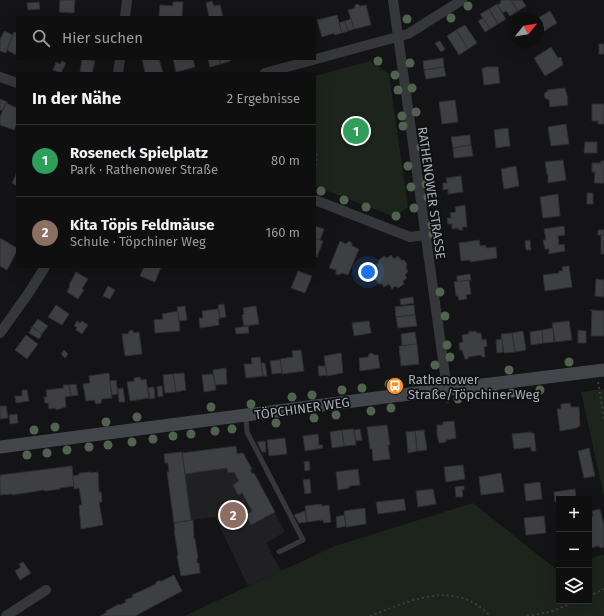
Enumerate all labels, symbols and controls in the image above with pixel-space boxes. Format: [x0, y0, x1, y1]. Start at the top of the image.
north arrow [508, 12, 544, 48]
search box [16, 16, 316, 60]
icon: search [30, 27, 52, 49]
text: Hier suchen [62, 29, 143, 47]
text: In der Nähe [32, 88, 121, 109]
text: 2 Ergebnisse [227, 91, 300, 106]
pin: 1 [343, 116, 369, 146]
street label: RATHENOWER STRASSE [415, 126, 448, 260]
text: Roseneck Spielplatz [70, 144, 208, 162]
text: 1 [42, 153, 48, 168]
text: 80 m [271, 153, 300, 168]
text: Park · Rathenower Straße [70, 162, 218, 177]
text: Kita Töpis Feldmäuse [70, 216, 215, 234]
text: 2 [42, 225, 48, 240]
text: 160 m [266, 225, 300, 240]
text: Schule · Töpchiner Weg [70, 234, 206, 249]
your location [358, 262, 378, 282]
place label: Rathenower Straße/Töpchiner Weg [408, 372, 540, 402]
bus stop icon: Rathenower Straße/Töpchiner Weg [385, 376, 405, 396]
street label: TÖPCHINER WEG [254, 393, 350, 423]
map controls [556, 496, 592, 604]
button: + [556, 496, 592, 532]
pin: 2 [220, 500, 246, 530]
button: − [556, 532, 592, 568]
button: layers [556, 568, 592, 604]

